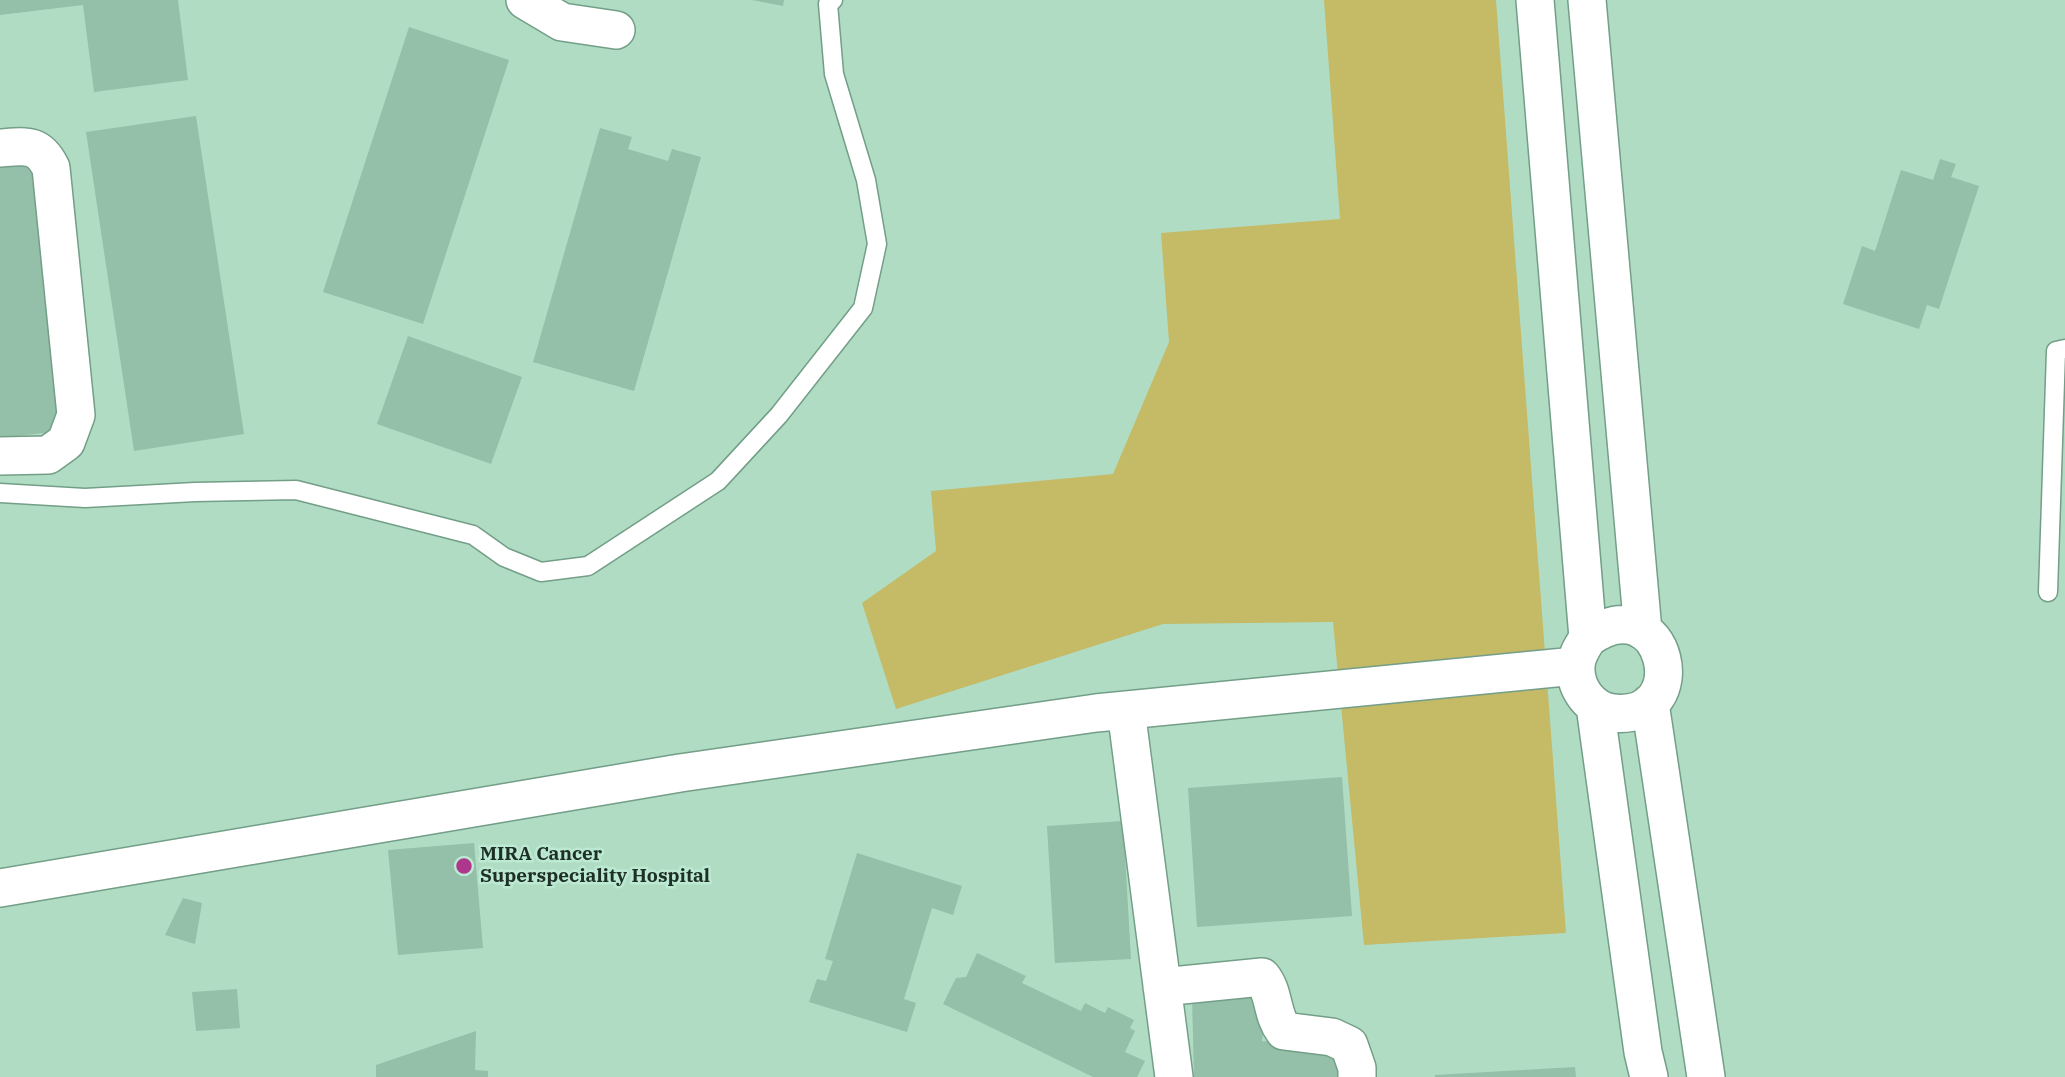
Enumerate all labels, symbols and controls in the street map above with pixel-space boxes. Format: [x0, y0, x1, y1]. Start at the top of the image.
place label: MIRA Cancer Superspeciality Hospital [480, 844, 710, 888]
marker: MIRA Cancer Superspeciality Hospital [454, 856, 474, 876]

